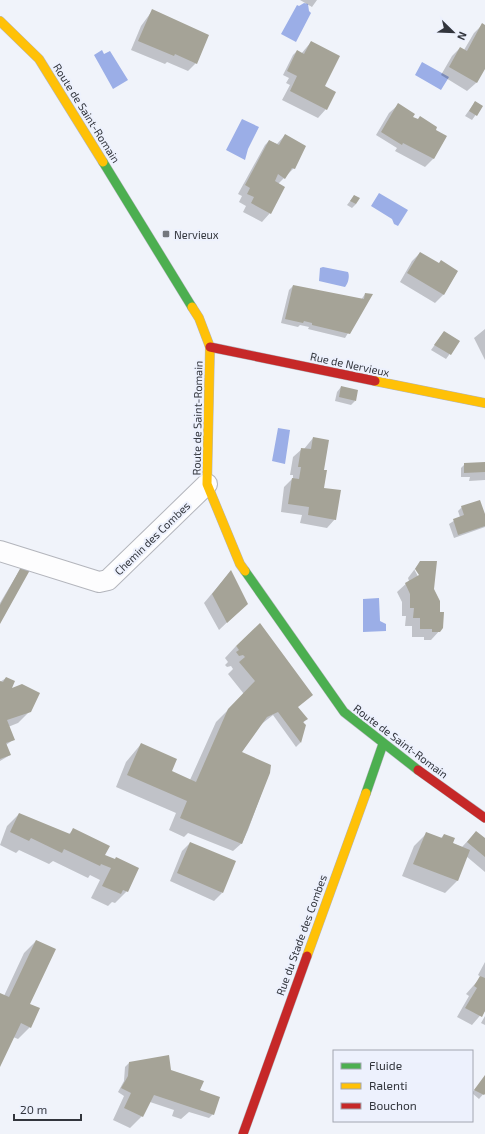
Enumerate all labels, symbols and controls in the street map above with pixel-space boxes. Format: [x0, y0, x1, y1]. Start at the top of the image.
north arrow [433, 12, 473, 52]
text: N [455, 30, 470, 42]
street label: Route de Saint-Romain [51, 61, 123, 165]
place label: Nervieux [174, 228, 219, 241]
marker: Nervieux [161, 229, 171, 239]
street label: Rue de Nervieux [309, 349, 391, 379]
street label: Route de Saint-Romain [190, 361, 204, 475]
street label: Chemin des Combes [112, 498, 193, 577]
street label: Route de Saint-Romain [351, 701, 451, 781]
street label: Rue du Stade des Combes [273, 872, 329, 997]
legend [333, 1050, 473, 1122]
text: Fluide [369, 1058, 402, 1072]
text: Ralenti [369, 1078, 408, 1092]
scale bar [14, 1096, 81, 1122]
text: Bouchon [369, 1098, 417, 1112]
text: 20 m [20, 1102, 47, 1116]

